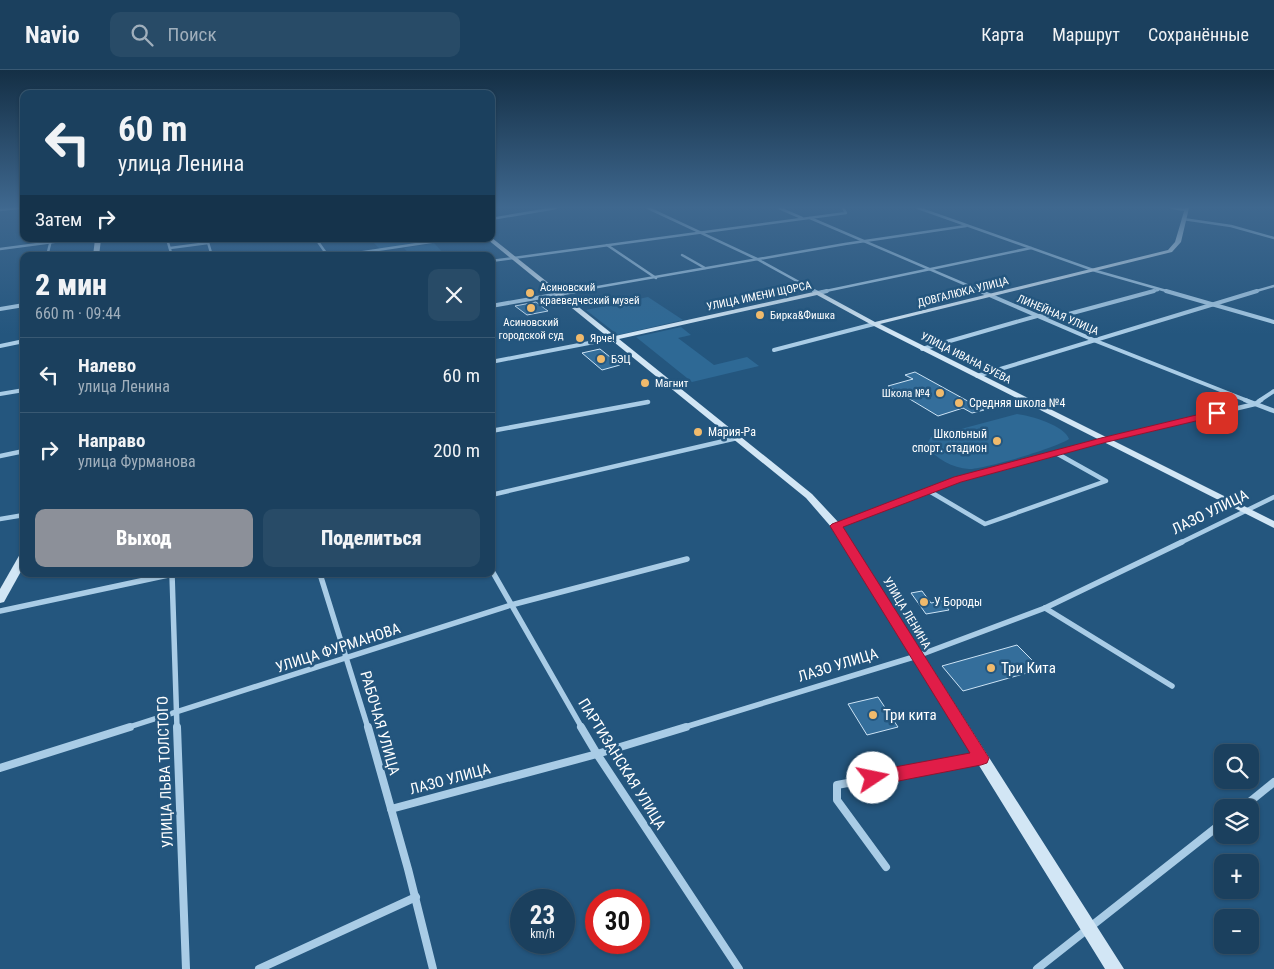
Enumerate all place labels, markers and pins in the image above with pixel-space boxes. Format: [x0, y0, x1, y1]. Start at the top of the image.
place label: Асиновский краеведческий музей [540, 281, 640, 307]
marker: Асиновский краеведческий музей [524, 287, 536, 299]
marker: Асиновский городской суд [525, 302, 537, 314]
marker: Бирка&Фишка [754, 309, 766, 321]
place label: Бирка&Фишка [770, 309, 835, 322]
place label: Асиновский городской суд [498, 316, 564, 342]
marker: Ярче! [574, 332, 586, 344]
place label: Ярче! [590, 332, 615, 345]
marker: БЭЦ [595, 353, 607, 365]
place label: БЭЦ [611, 353, 631, 366]
marker: Магнит [639, 377, 651, 389]
place label: Магнит [655, 377, 689, 390]
place label: Школа №4 [882, 387, 931, 400]
marker: Школа №4 [934, 387, 946, 399]
pin [1196, 392, 1238, 434]
place label: Средняя школа №4 [969, 396, 1065, 410]
marker: Средняя школа №4 [953, 397, 965, 409]
place label: Мария-Ра [708, 425, 756, 439]
marker: Мария-Ра [692, 426, 704, 438]
place label: Школьный спорт. стадион [912, 427, 987, 455]
marker: Школьный спорт. стадион [991, 435, 1003, 447]
place label: У Бороды [934, 595, 982, 609]
marker: У Бороды [918, 596, 930, 608]
place label: Три Кита [1001, 659, 1056, 677]
marker: Три Кита [985, 662, 997, 674]
place label: Три кита [883, 706, 937, 724]
marker: Три кита [867, 709, 879, 721]

